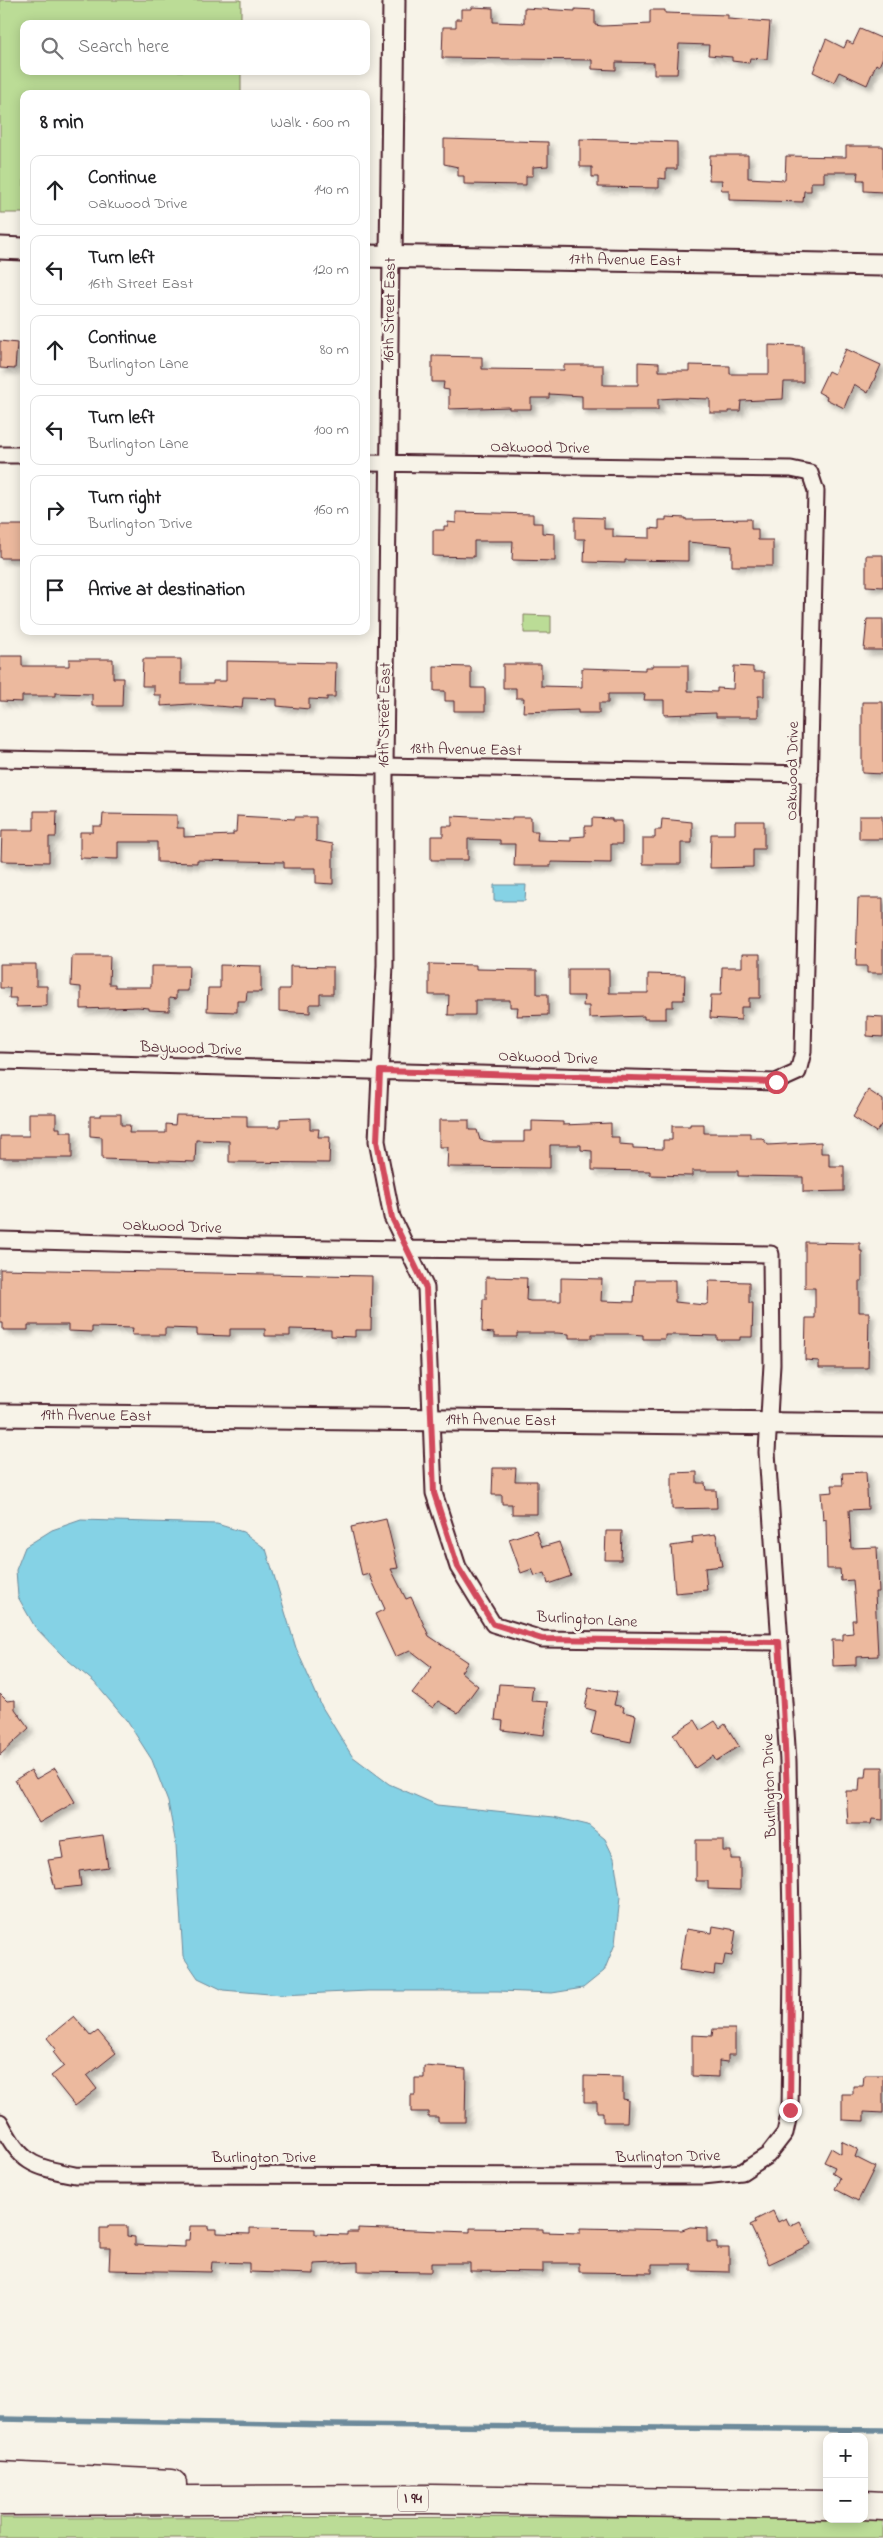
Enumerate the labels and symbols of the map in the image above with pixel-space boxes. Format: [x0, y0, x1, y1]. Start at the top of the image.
street label: 17th Avenue East [569, 248, 682, 273]
street label: 16th Street East [377, 257, 403, 363]
street label: Oakwood Drive [490, 435, 591, 461]
street label: 16th Street East [372, 662, 398, 768]
street label: Oakwood Drive [780, 720, 806, 821]
street label: 18th Avenue East [410, 737, 523, 763]
street label: Baywood Drive [139, 1035, 243, 1063]
street label: Oakwood Drive [498, 1044, 599, 1072]
route start [765, 1071, 788, 1094]
street label: Oakwood Drive [122, 1213, 223, 1241]
street label: 19th Avenue East [41, 1403, 152, 1429]
street label: 19th Avenue East [445, 1408, 557, 1433]
street label: Burlington Lane [535, 1605, 639, 1635]
street label: Burlington Drive [756, 1733, 784, 1840]
route end [779, 2099, 802, 2122]
street label: Burlington Drive [615, 2144, 721, 2170]
street label: Burlington Drive [211, 2146, 317, 2170]
road number: I 94 [398, 2486, 428, 2512]

